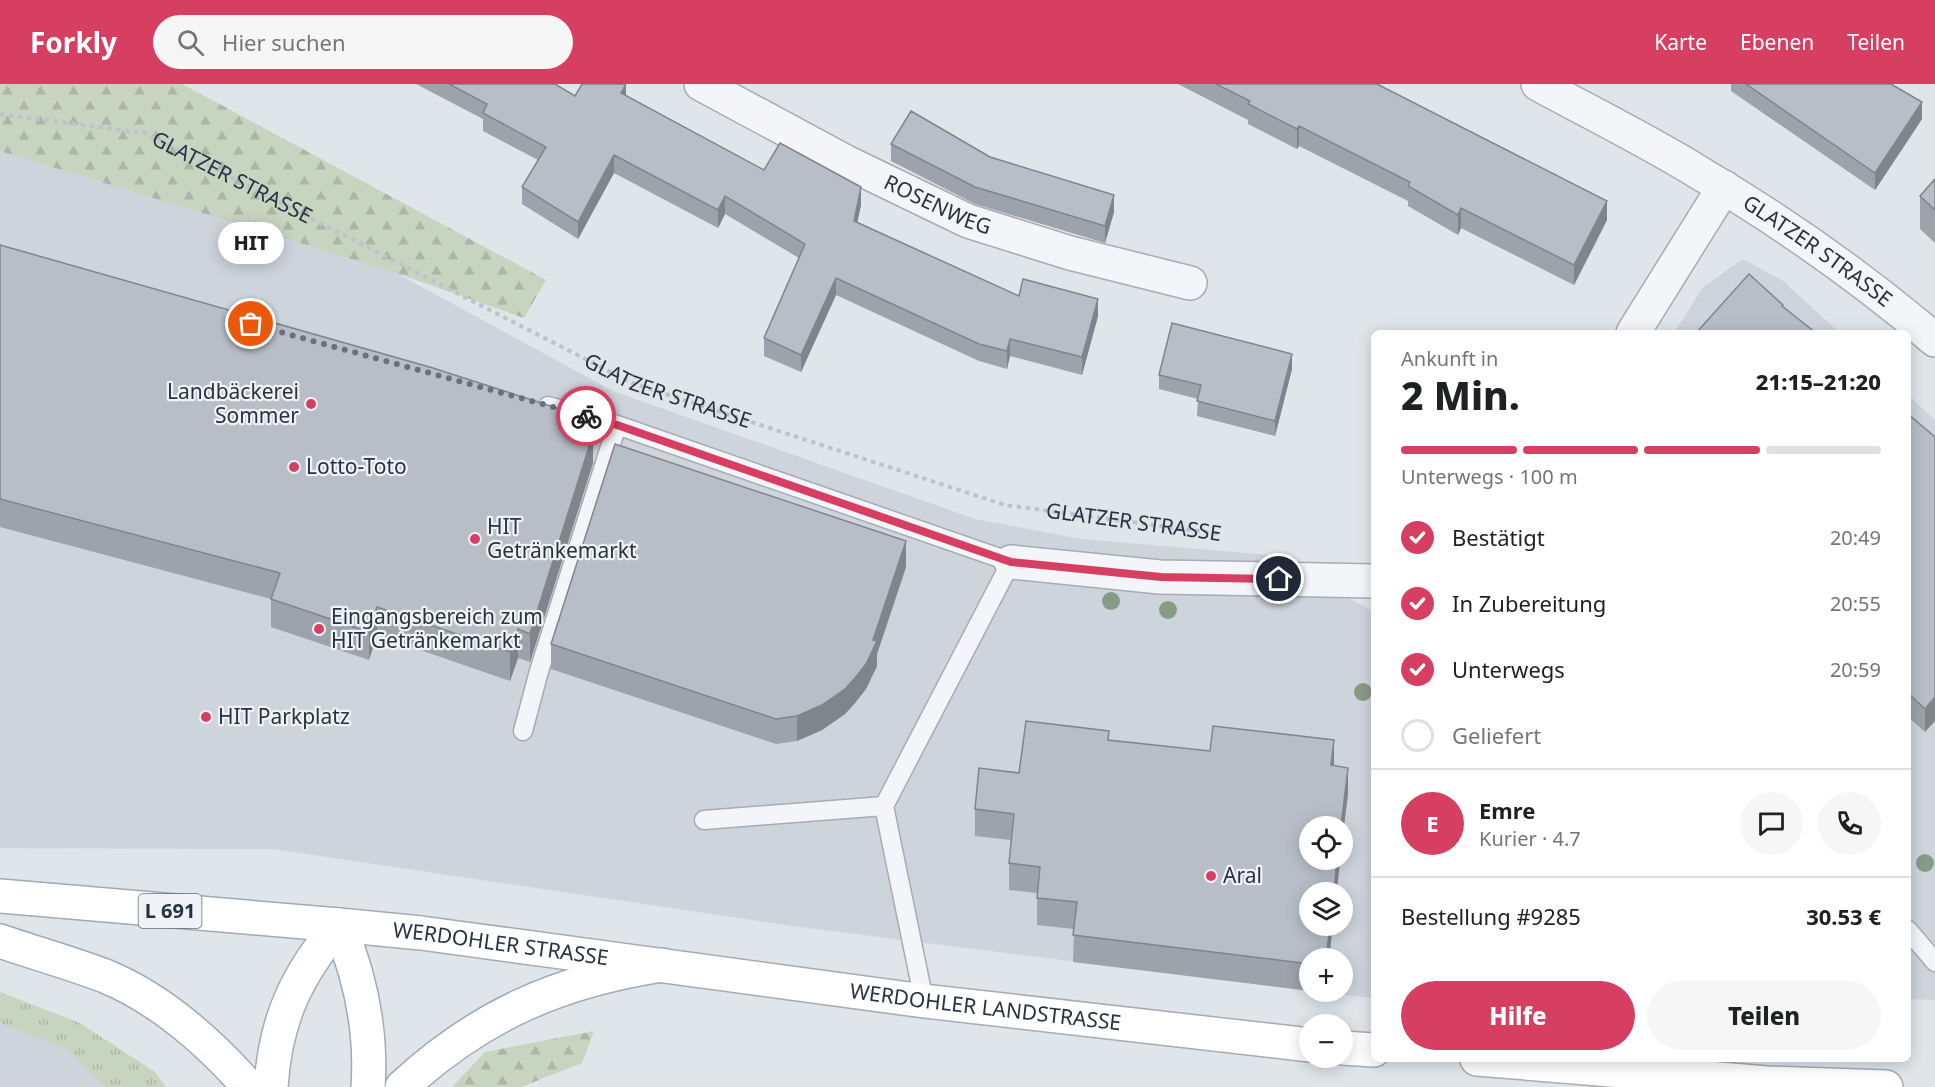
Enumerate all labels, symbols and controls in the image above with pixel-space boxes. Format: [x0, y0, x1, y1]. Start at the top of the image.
search box [153, 15, 573, 69]
text: Forkly [30, 23, 117, 61]
icon: search [174, 26, 207, 59]
text: Hier suchen [222, 27, 346, 57]
text: Karte [1654, 28, 1707, 56]
text: Ebenen [1740, 28, 1814, 56]
text: Teilen [1847, 28, 1905, 56]
street label: GLATZER STRASSE [147, 124, 317, 230]
street label: ROSENWEG [880, 168, 995, 240]
street label: GLATZER STRASSE [1738, 188, 1898, 313]
callout: HIT [218, 222, 284, 264]
text: HIT [233, 229, 269, 256]
pin [225, 298, 276, 349]
icon: bag [234, 307, 267, 340]
text: Ankunft in [1401, 345, 1498, 372]
street label: GLATZER STRASSE [580, 346, 755, 434]
text: 21:15–21:20 [1756, 366, 1881, 396]
text: 2 Min. [1401, 368, 1520, 421]
place label: Landbäckerei Sommer [167, 377, 299, 429]
courier [556, 386, 616, 446]
marker: Landbäckerei Sommer [304, 397, 318, 411]
icon: bike [570, 400, 603, 433]
place label: Lotto-Toto [306, 452, 407, 480]
marker: Lotto-Toto [287, 460, 301, 474]
text: Unterwegs · 100 m [1401, 463, 1578, 490]
street label: GLATZER STRASSE [1044, 496, 1223, 547]
place label: HIT Getränkemarkt [487, 512, 637, 564]
icon: check [1401, 521, 1434, 554]
text: Bestätigt [1452, 522, 1545, 552]
text: 20:49 [1830, 524, 1881, 551]
marker: HIT Getränkemarkt [468, 532, 482, 546]
pin [1253, 553, 1304, 604]
icon: home [1262, 562, 1295, 595]
icon: check [1401, 587, 1434, 620]
text: In Zubereitung [1452, 588, 1606, 618]
text: 20:55 [1830, 590, 1881, 617]
place label: Eingangsbereich zum HIT Getränkemarkt [331, 602, 543, 654]
marker: Eingangsbereich zum HIT Getränkemarkt [312, 622, 326, 636]
icon: check [1401, 653, 1434, 686]
text: Unterwegs [1452, 654, 1565, 684]
text: 20:59 [1830, 656, 1881, 683]
place label: HIT Parkplatz [218, 702, 350, 730]
marker: HIT Parkplatz [199, 710, 213, 724]
text: Geliefert [1452, 720, 1541, 750]
button: chat [1740, 792, 1803, 855]
button: phone [1818, 792, 1881, 855]
text: Emre [1479, 795, 1535, 825]
text: E [1426, 808, 1439, 838]
map controls [1299, 816, 1353, 1068]
button: locate [1299, 816, 1353, 870]
text: Kurier · 4.7 [1479, 825, 1581, 852]
place label: Aral [1223, 861, 1262, 889]
marker: Aral [1204, 869, 1218, 883]
button: layers [1299, 882, 1353, 936]
road number: L 691 [138, 894, 201, 928]
text: Bestellung #9285 [1401, 901, 1581, 931]
text: 30.53 € [1806, 901, 1881, 931]
street label: WERDOHLER STRASSE [392, 915, 610, 971]
button: + [1299, 948, 1353, 1002]
street label: WERDOHLER LANDSTRASSE [848, 976, 1123, 1036]
button: Hilfe [1401, 981, 1635, 1050]
button: Teilen [1647, 981, 1881, 1050]
button: − [1299, 1014, 1353, 1068]

